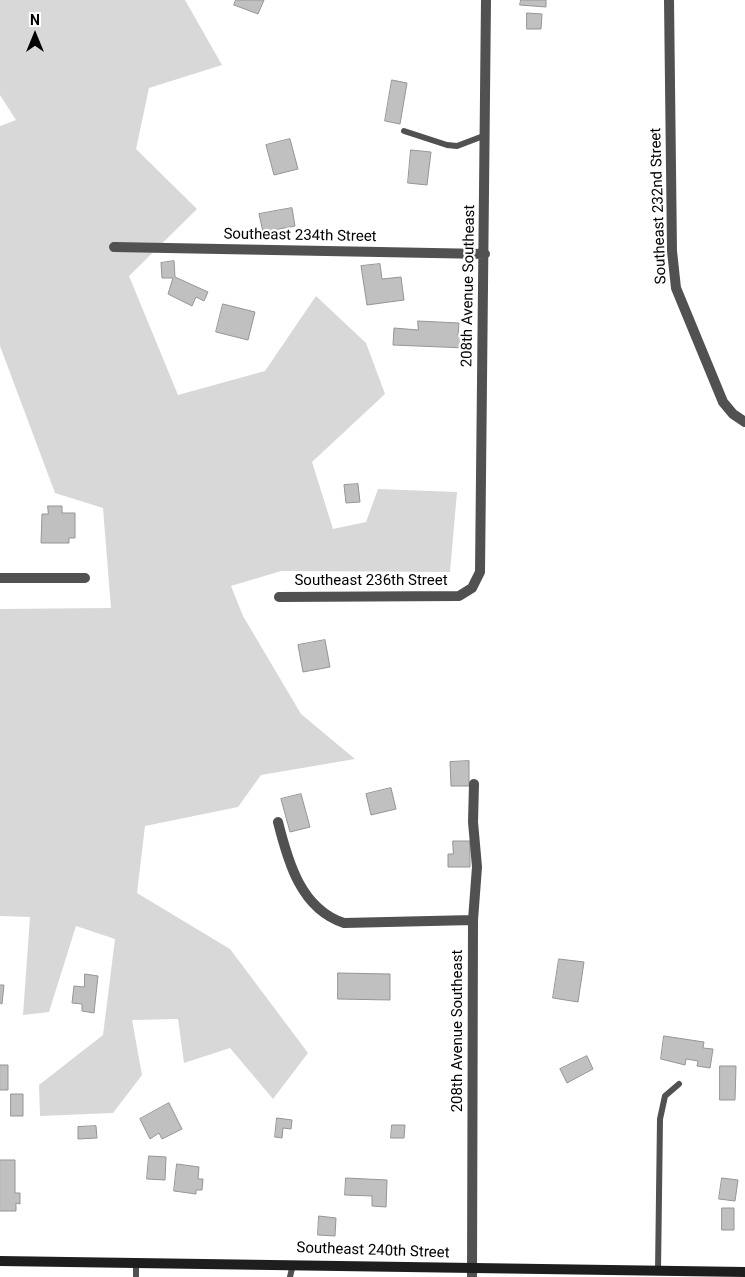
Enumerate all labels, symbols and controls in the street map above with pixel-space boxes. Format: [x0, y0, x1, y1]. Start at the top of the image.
north arrow [10, 10, 60, 60]
text: N [30, 12, 40, 28]
street label: Southeast 232nd Street [647, 127, 671, 285]
street label: 208th Avenue Southeast [459, 205, 479, 367]
street label: Southeast 234th Street [223, 226, 377, 246]
street label: Southeast 236th Street [294, 572, 448, 590]
street label: 208th Avenue Southeast [449, 950, 467, 1112]
street label: Southeast 240th Street [296, 1239, 450, 1263]

